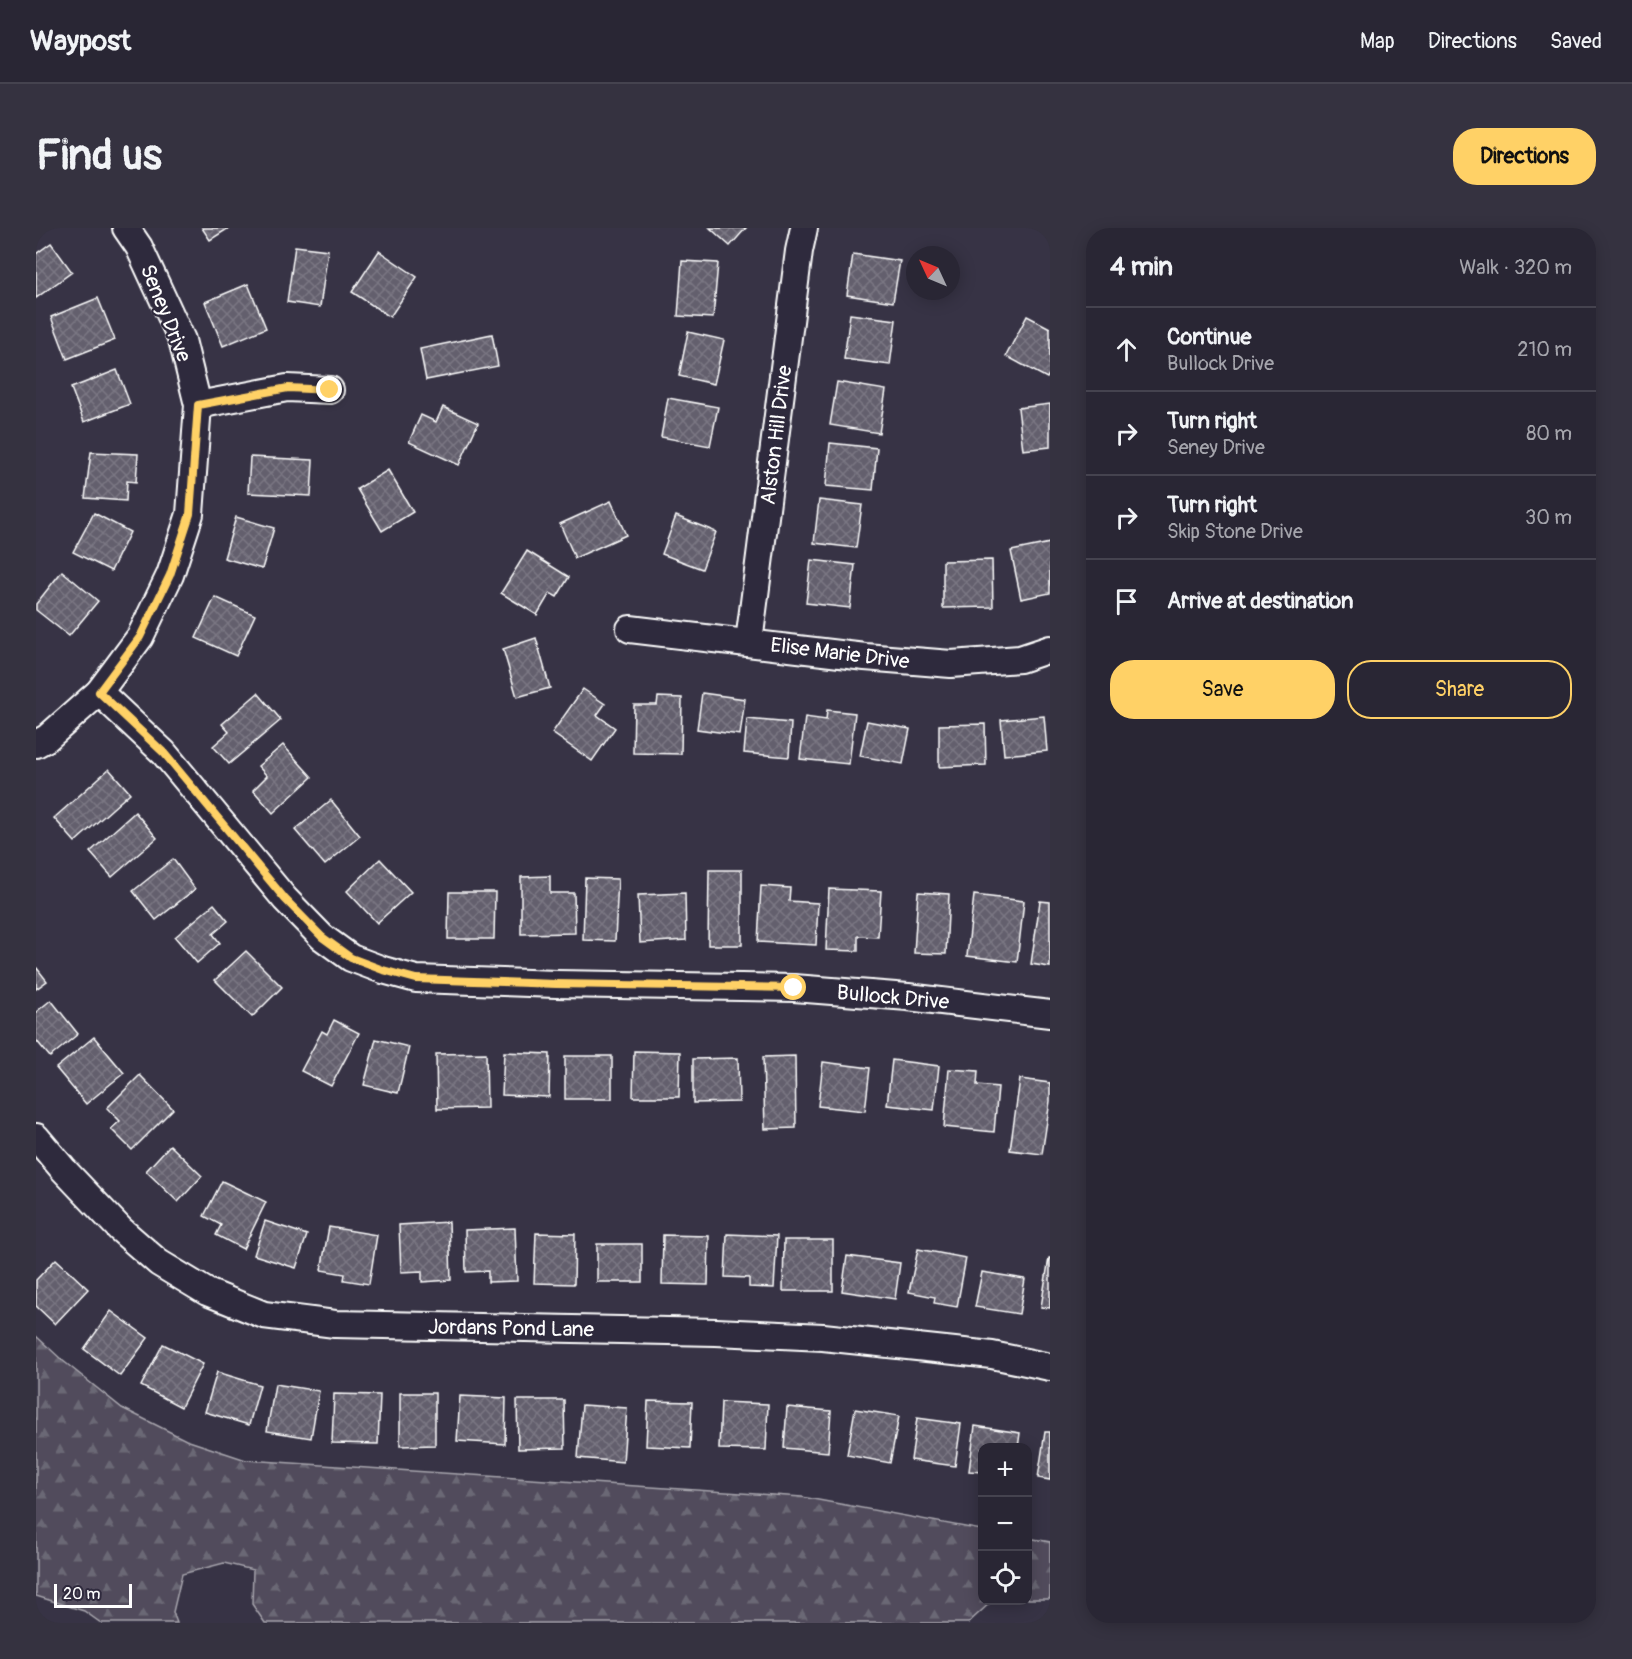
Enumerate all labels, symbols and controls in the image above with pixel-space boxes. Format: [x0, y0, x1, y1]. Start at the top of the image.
text: Waypost [30, 24, 131, 59]
text: Map [1360, 28, 1395, 55]
text: Directions [1428, 28, 1517, 55]
text: Saved [1550, 28, 1602, 55]
button: Directions [1453, 128, 1596, 185]
text: Find us [36, 130, 162, 182]
north arrow [906, 246, 960, 300]
text: 4 min [1110, 251, 1173, 283]
text: Walk · 320 m [1459, 255, 1572, 280]
street label: Seney Drive [134, 260, 198, 366]
text: Continue [1167, 323, 1251, 351]
icon: ahead [1110, 333, 1143, 366]
text: 210 m [1517, 337, 1572, 362]
text: Bullock Drive [1167, 351, 1274, 376]
street label: Alston Hill Drive [755, 363, 799, 506]
route end [316, 376, 342, 402]
text: Turn right [1167, 407, 1257, 435]
icon: right [1110, 417, 1143, 450]
text: 80 m [1526, 421, 1572, 446]
text: Seney Drive [1167, 435, 1265, 460]
text: Turn right [1167, 491, 1257, 519]
icon: right [1110, 501, 1143, 534]
text: 30 m [1525, 505, 1572, 530]
text: Skip Stone Drive [1167, 519, 1303, 544]
icon: arrive [1110, 585, 1143, 618]
text: Arrive at destination [1167, 587, 1353, 615]
street label: Elise Marie Drive [769, 632, 912, 675]
button: Save [1110, 660, 1335, 719]
button: Share [1347, 660, 1572, 719]
route start [780, 974, 806, 1000]
street label: Bullock Drive [836, 979, 951, 1016]
street label: Jordans Pond Lane [428, 1314, 595, 1343]
map controls [978, 1443, 1032, 1605]
button: + [978, 1443, 1032, 1497]
button: − [978, 1497, 1032, 1551]
button: locate [978, 1551, 1032, 1605]
scale bar [54, 1581, 132, 1608]
text: 20 m [63, 1584, 101, 1604]

